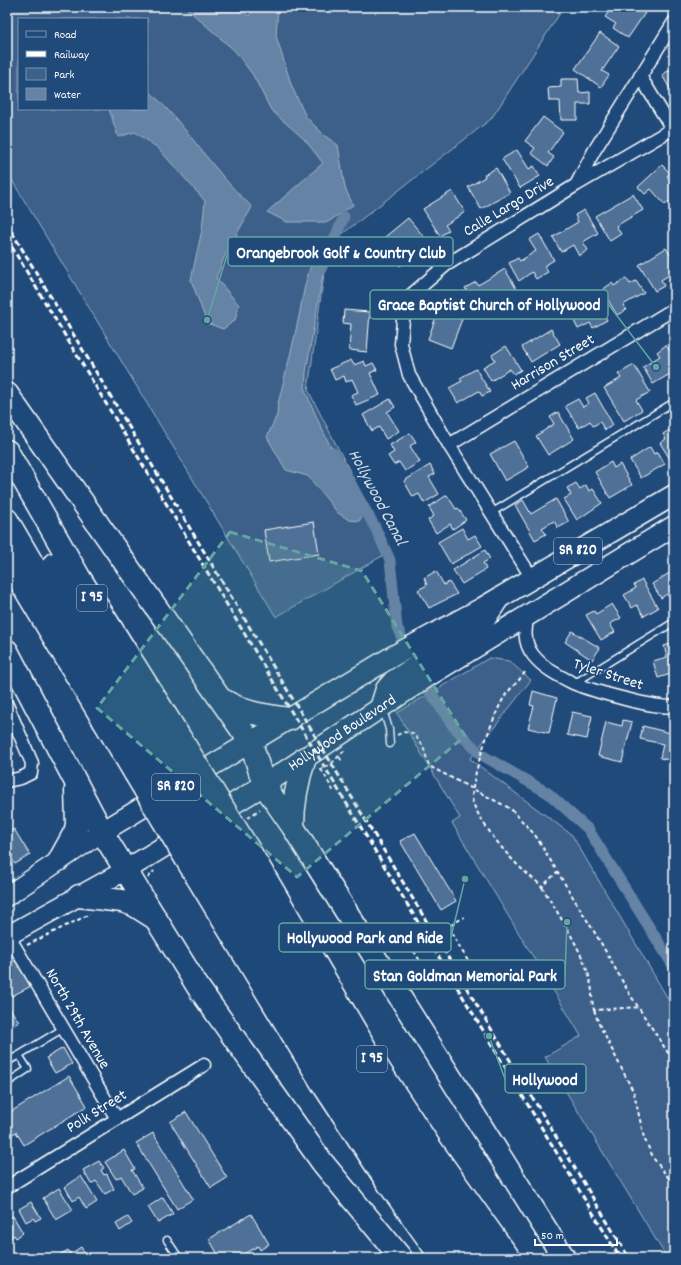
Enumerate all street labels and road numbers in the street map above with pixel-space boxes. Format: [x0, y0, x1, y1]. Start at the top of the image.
street label: Calle Largo Drive [459, 171, 559, 243]
street label: Harrison Street [507, 329, 599, 397]
road number: SR 820 [554, 538, 602, 564]
road number: I 95 [77, 585, 107, 611]
street label: Tyler Street [570, 653, 646, 697]
street label: Hollywood Boulevard [284, 689, 401, 777]
road number: SR 820 [152, 774, 200, 800]
street label: North 29th Avenue [39, 964, 115, 1074]
road number: I 95 [357, 1046, 387, 1072]
street label: Polk Street [62, 1084, 132, 1140]

